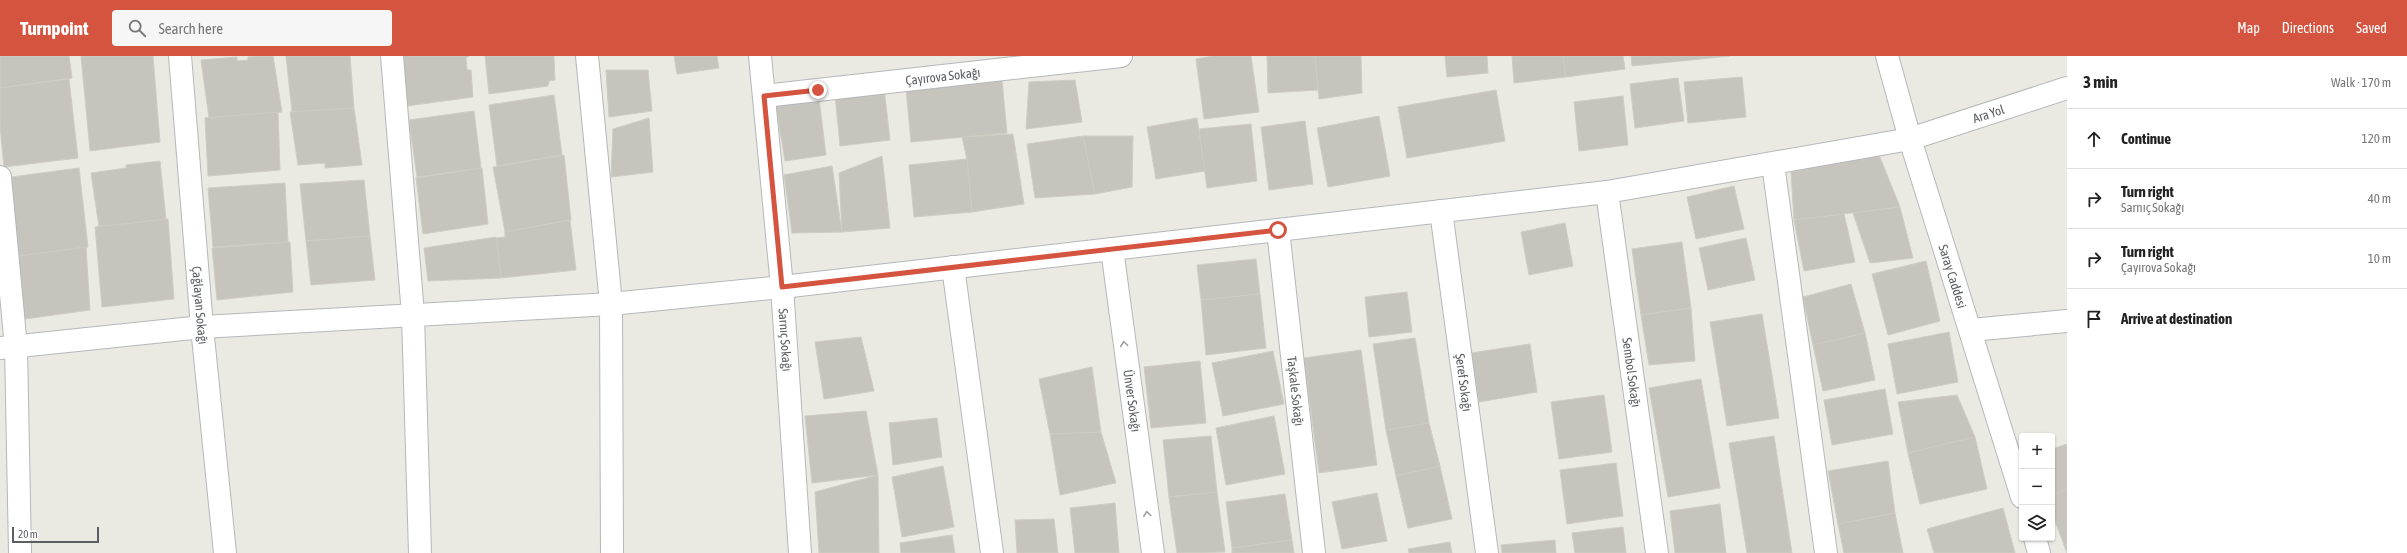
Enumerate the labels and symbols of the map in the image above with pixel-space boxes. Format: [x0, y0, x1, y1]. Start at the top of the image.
street label: Çayırova Sokağı [905, 65, 981, 88]
route end [809, 81, 827, 99]
street label: Ara Yol [1971, 102, 2007, 126]
route start [1269, 221, 1287, 239]
street label: Saray Caddesi [1935, 243, 1969, 310]
street label: Çağlayan Sokağı [189, 266, 211, 345]
street label: Sarnıç Sokağı [775, 308, 795, 372]
street label: Sembol Sokağı [1619, 337, 1644, 408]
one-way arrow [1120, 341, 1129, 347]
street label: Şeref Sokağı [1452, 353, 1475, 412]
street label: Taşkale Sokağı [1284, 355, 1307, 427]
street label: Ünver Sokağı [1120, 369, 1144, 433]
one-way arrow [1143, 511, 1152, 517]
scale bar [12, 525, 99, 544]

